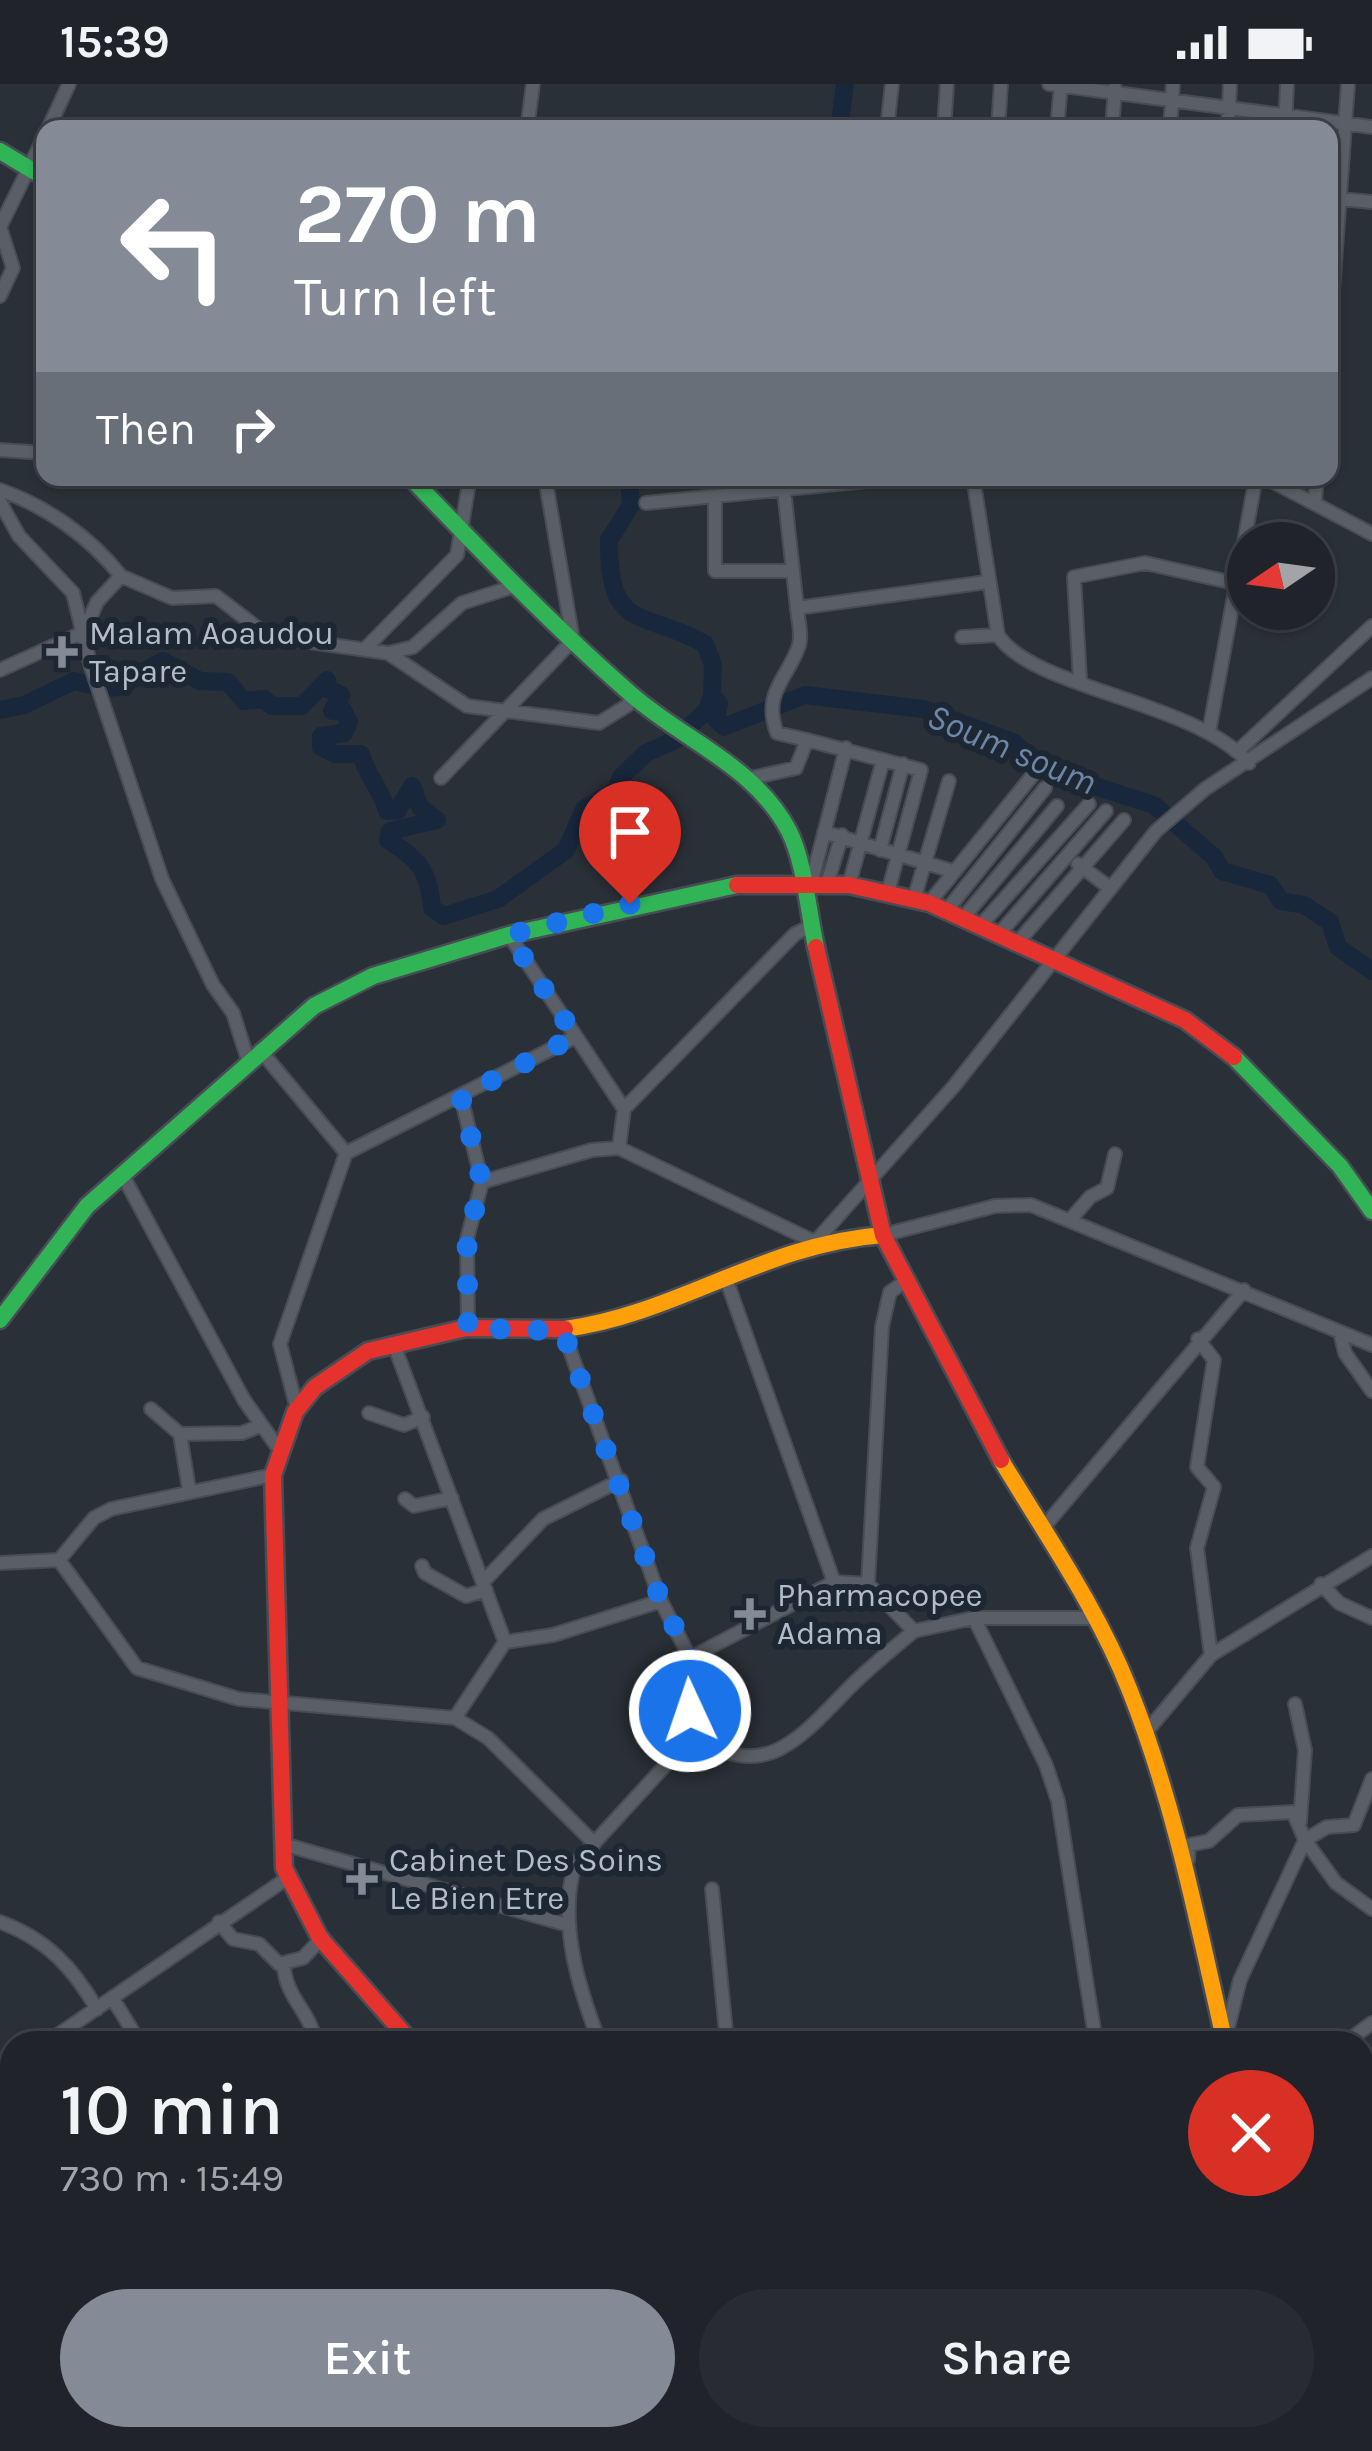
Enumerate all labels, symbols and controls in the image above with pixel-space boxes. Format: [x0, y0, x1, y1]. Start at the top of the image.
text: 15:39 [60, 16, 170, 68]
text: 270 m [294, 165, 541, 263]
icon: left [96, 168, 252, 324]
text: Turn left [294, 265, 497, 329]
icon: right [220, 396, 286, 462]
text: Then [96, 403, 196, 455]
north arrow [1227, 522, 1335, 630]
map controls [1227, 522, 1335, 630]
place label: Malam Aoaudou Tapare [89, 614, 334, 690]
marker: Malam Aoaudou Tapare [46, 636, 78, 668]
water label: Soum soum [921, 695, 1103, 803]
pin [579, 781, 681, 904]
icon: arrive [597, 799, 663, 865]
place label: Pharmacopee Adama [777, 1576, 983, 1652]
marker: Pharmacopee Adama [734, 1598, 766, 1630]
position arrow [627, 1648, 753, 1774]
place label: Cabinet Des Soins Le Bien Etre [389, 1841, 663, 1917]
marker: Cabinet Des Soins Le Bien Etre [346, 1863, 378, 1895]
text: 10 min [60, 2068, 283, 2152]
button: close [1188, 2070, 1314, 2196]
text: 730 m · 15:49 [60, 2155, 284, 2201]
button: Exit [60, 2289, 675, 2427]
button: Share [699, 2289, 1314, 2427]

